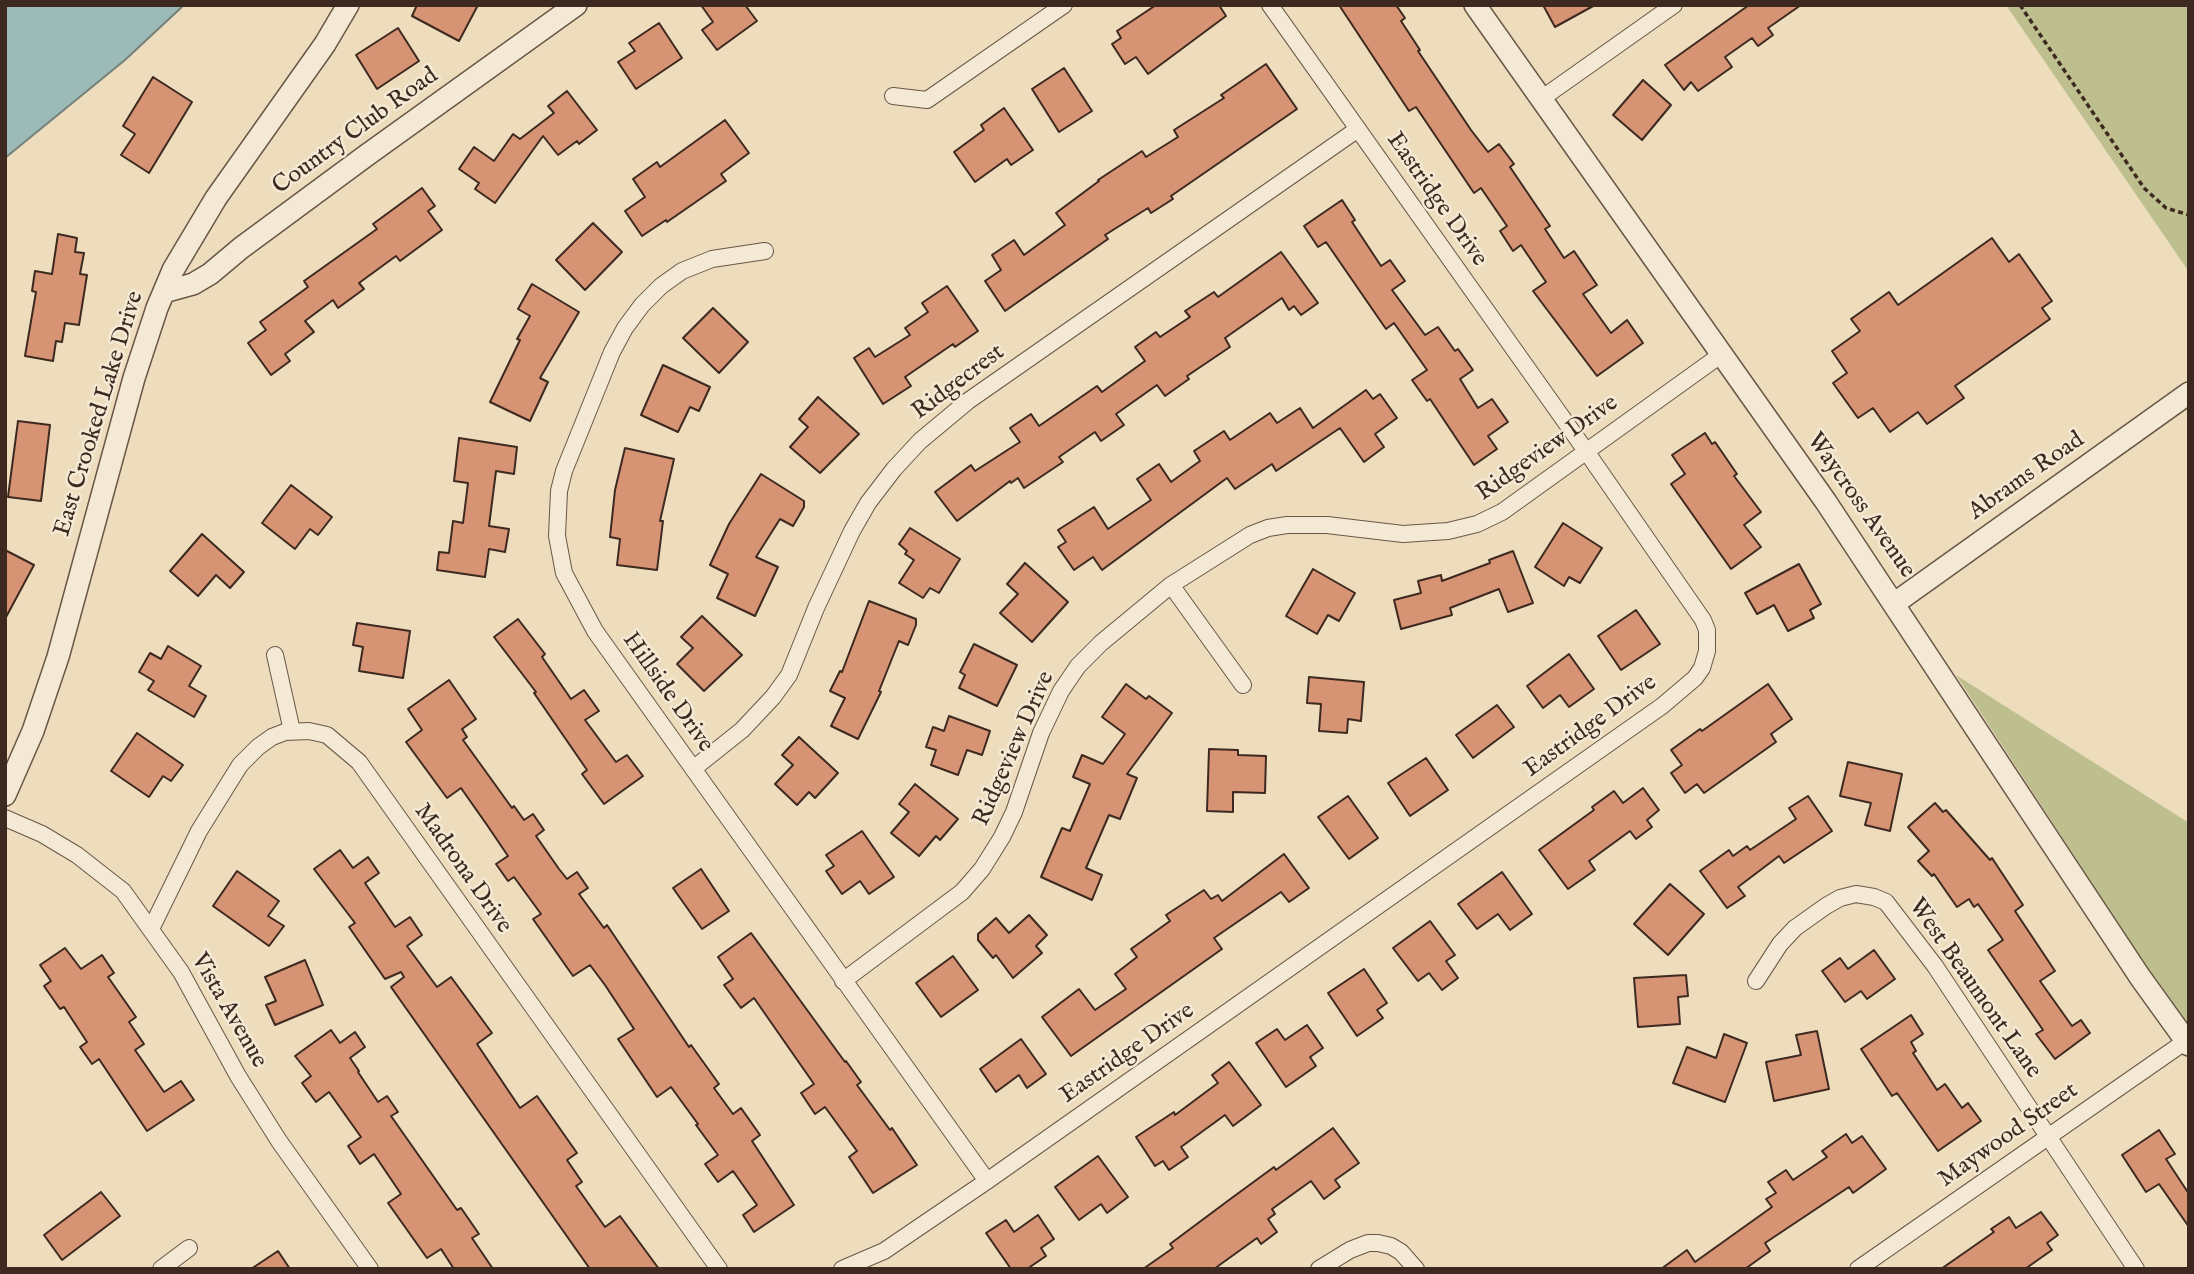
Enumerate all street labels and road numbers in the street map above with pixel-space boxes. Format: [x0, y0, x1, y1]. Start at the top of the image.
street label: Country Club Road [268, 62, 444, 202]
street label: Eastridge Drive [1379, 128, 1493, 272]
street label: East Crooked Lake Drive [49, 288, 151, 540]
street label: Ridgecrest [907, 339, 1011, 427]
street label: Ridgeview Drive [1472, 390, 1624, 508]
street label: Abrams Road [1964, 427, 2090, 527]
street label: Waycross Avenue [1799, 428, 1921, 584]
street label: Hillside Drive [615, 627, 719, 759]
street label: Ridgeview Drive [968, 667, 1062, 831]
street label: Eastridge Drive [1519, 669, 1663, 785]
street label: Madrona Drive [407, 799, 517, 939]
street label: West Beaumont Lane [1901, 893, 2047, 1085]
street label: Vista Avenue [184, 948, 272, 1074]
street label: Eastridge Drive [1056, 997, 1200, 1111]
street label: Maywood Street [1934, 1077, 2084, 1195]

